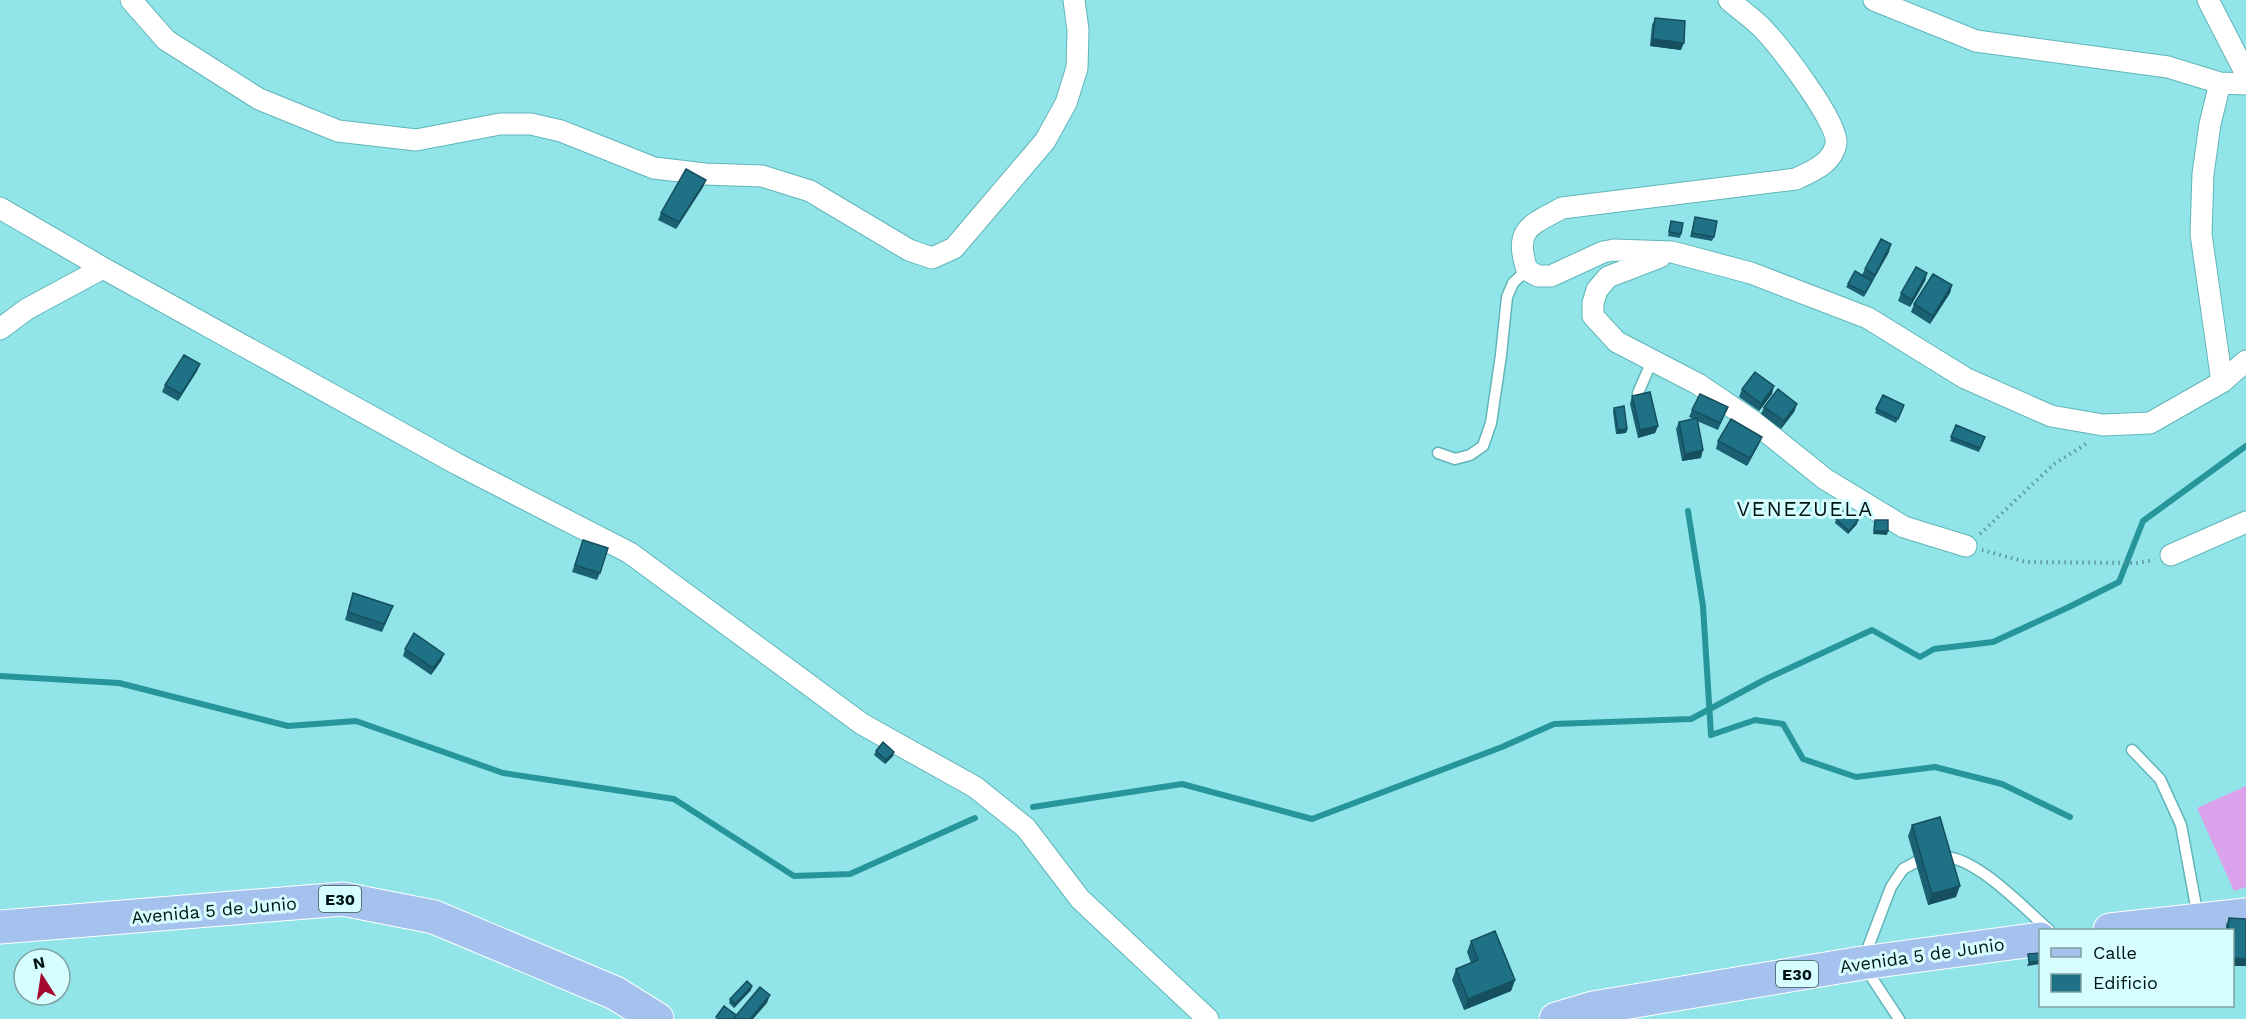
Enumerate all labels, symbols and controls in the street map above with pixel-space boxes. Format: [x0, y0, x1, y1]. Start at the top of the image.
district label: VENEZUELA [1736, 496, 1874, 521]
road number: E30 [319, 886, 361, 912]
street label: Avenida 5 de Junio [130, 892, 298, 928]
legend [2039, 929, 2234, 1007]
street label: Avenida 5 de Junio [1838, 933, 2006, 977]
text: Calle [2093, 942, 2137, 963]
north arrow [12, 947, 72, 1007]
text: N [31, 952, 47, 973]
road number: E30 [1776, 961, 1818, 987]
text: Edificio [2093, 972, 2158, 993]

